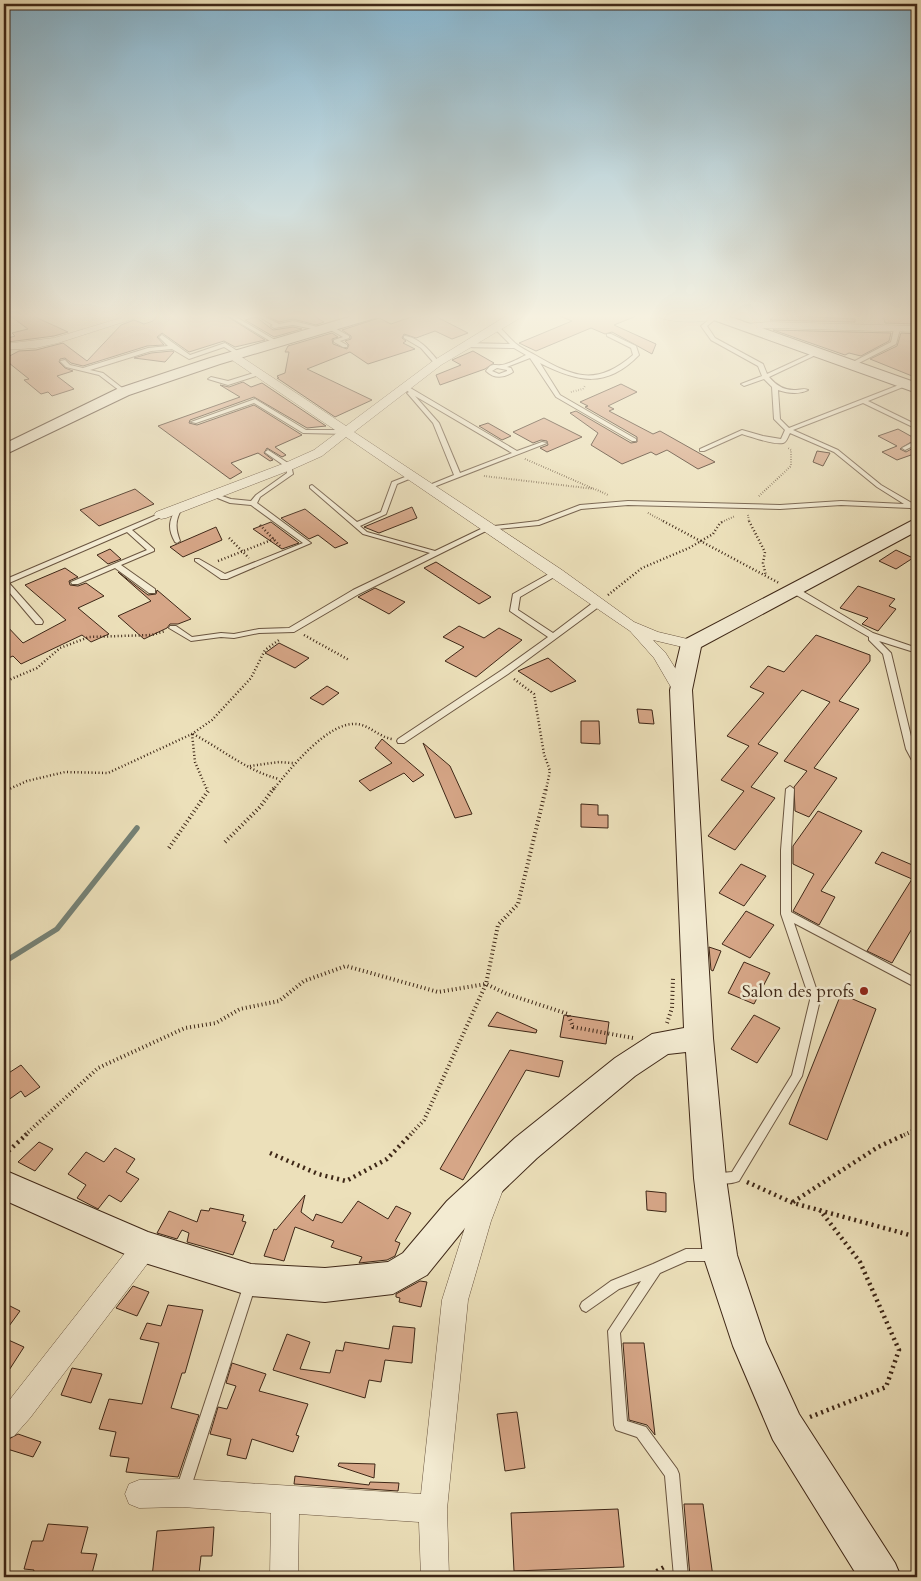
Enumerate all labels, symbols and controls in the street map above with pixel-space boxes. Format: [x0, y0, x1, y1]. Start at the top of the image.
place label: Salon des profs [742, 979, 854, 1004]
marker: Salon des profs [858, 985, 870, 997]

